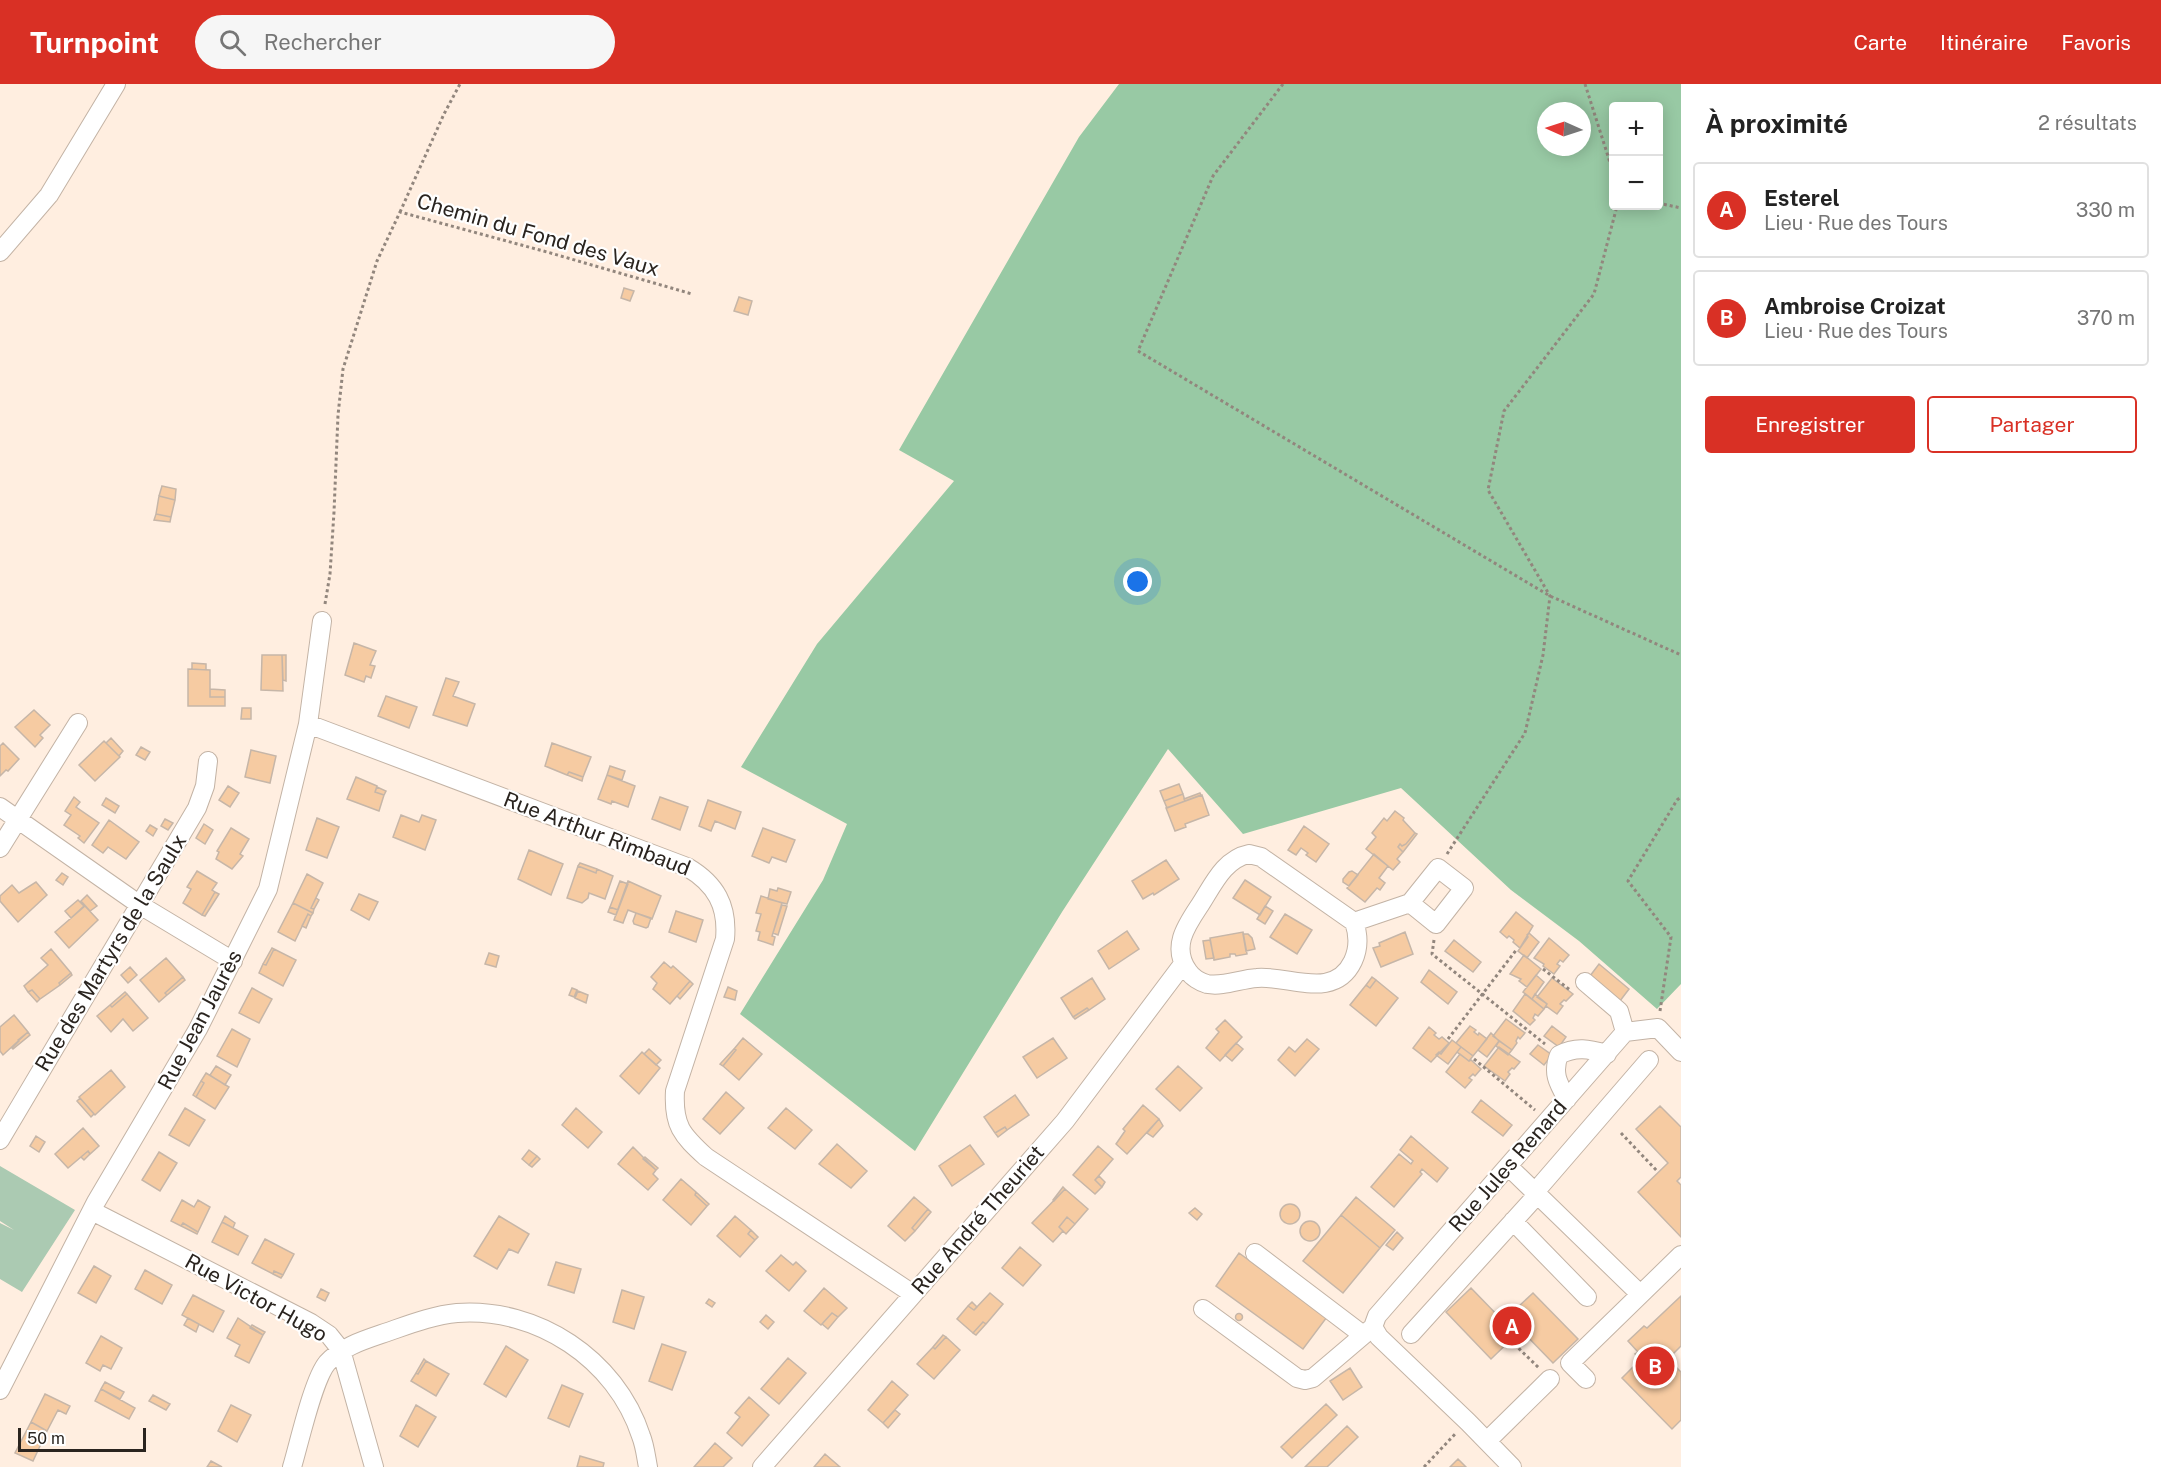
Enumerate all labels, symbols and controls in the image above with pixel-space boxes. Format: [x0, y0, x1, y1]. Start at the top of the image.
search box [195, 15, 615, 69]
text: Turnpoint [30, 26, 159, 59]
icon: search [216, 26, 249, 59]
text: Rechercher [264, 29, 382, 55]
text: Carte [1853, 30, 1907, 55]
text: Itinéraire [1940, 30, 2028, 55]
text: Favoris [2061, 30, 2131, 55]
north arrow [1537, 102, 1591, 156]
map controls [1609, 102, 1663, 210]
button: + [1609, 102, 1663, 156]
text: À proximité [1705, 108, 1848, 139]
text: 2 résultats [2038, 111, 2137, 135]
button: − [1609, 156, 1663, 210]
text: Esterel [1764, 185, 1840, 211]
street label: Chemin du Fond des Vaux [414, 188, 662, 281]
text: A [1719, 198, 1734, 222]
text: 330 m [2076, 198, 2135, 222]
text: Lieu · Rue des Tours [1764, 211, 1948, 235]
text: Ambroise Croizat [1764, 293, 1946, 319]
text: B [1720, 306, 1733, 330]
text: 370 m [2077, 306, 2135, 330]
text: Lieu · Rue des Tours [1764, 319, 1948, 343]
button: Enregistrer [1705, 396, 1915, 453]
button: Partager [1927, 396, 2137, 453]
your location [1123, 567, 1152, 596]
street label: Rue Arthur Rimbaud [500, 786, 694, 881]
street label: Rue des Martyrs de la Saulx [30, 829, 191, 1076]
street label: Rue Jean Jaurès [152, 946, 247, 1094]
street label: Rue Jules Renard [1443, 1094, 1572, 1237]
street label: Rue André Theuriet [906, 1140, 1049, 1299]
street label: Rue Victor Hugo [181, 1248, 332, 1347]
pin: A [1492, 1304, 1532, 1348]
pin: B [1636, 1344, 1674, 1388]
scale bar [18, 1425, 146, 1452]
text: 50 m [27, 1429, 65, 1448]

